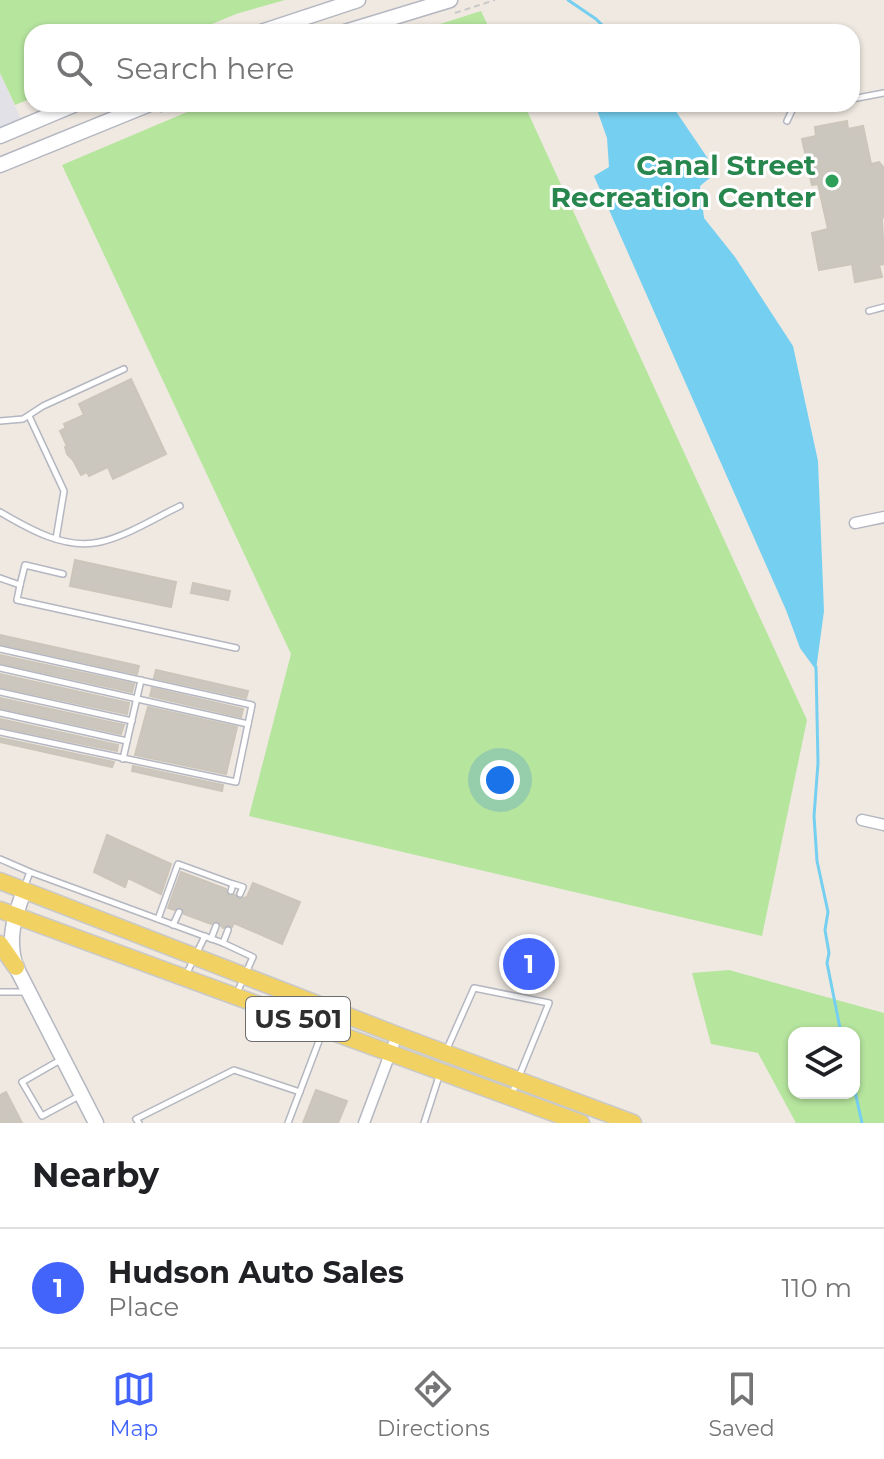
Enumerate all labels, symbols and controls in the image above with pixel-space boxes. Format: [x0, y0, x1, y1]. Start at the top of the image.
search box [24, 24, 860, 112]
icon: search [52, 46, 96, 90]
text: Search here [116, 50, 294, 87]
place label: Canal Street Recreation Center [550, 148, 816, 214]
marker: Canal Street Recreation Center [823, 172, 841, 190]
your location [480, 760, 520, 800]
pin: 1 [503, 934, 555, 994]
road number: US 501 [246, 997, 350, 1041]
map controls [788, 1027, 860, 1099]
button: layers [788, 1027, 860, 1099]
text: Nearby [32, 1154, 159, 1196]
text: Hudson Auto Sales [108, 1254, 404, 1291]
text: 1 [53, 1272, 63, 1304]
text: 110 m [782, 1272, 852, 1304]
text: Place [108, 1291, 179, 1323]
tab: Map [109, 1367, 158, 1442]
tab: Directions [377, 1367, 490, 1442]
tab: Saved [709, 1367, 775, 1442]

